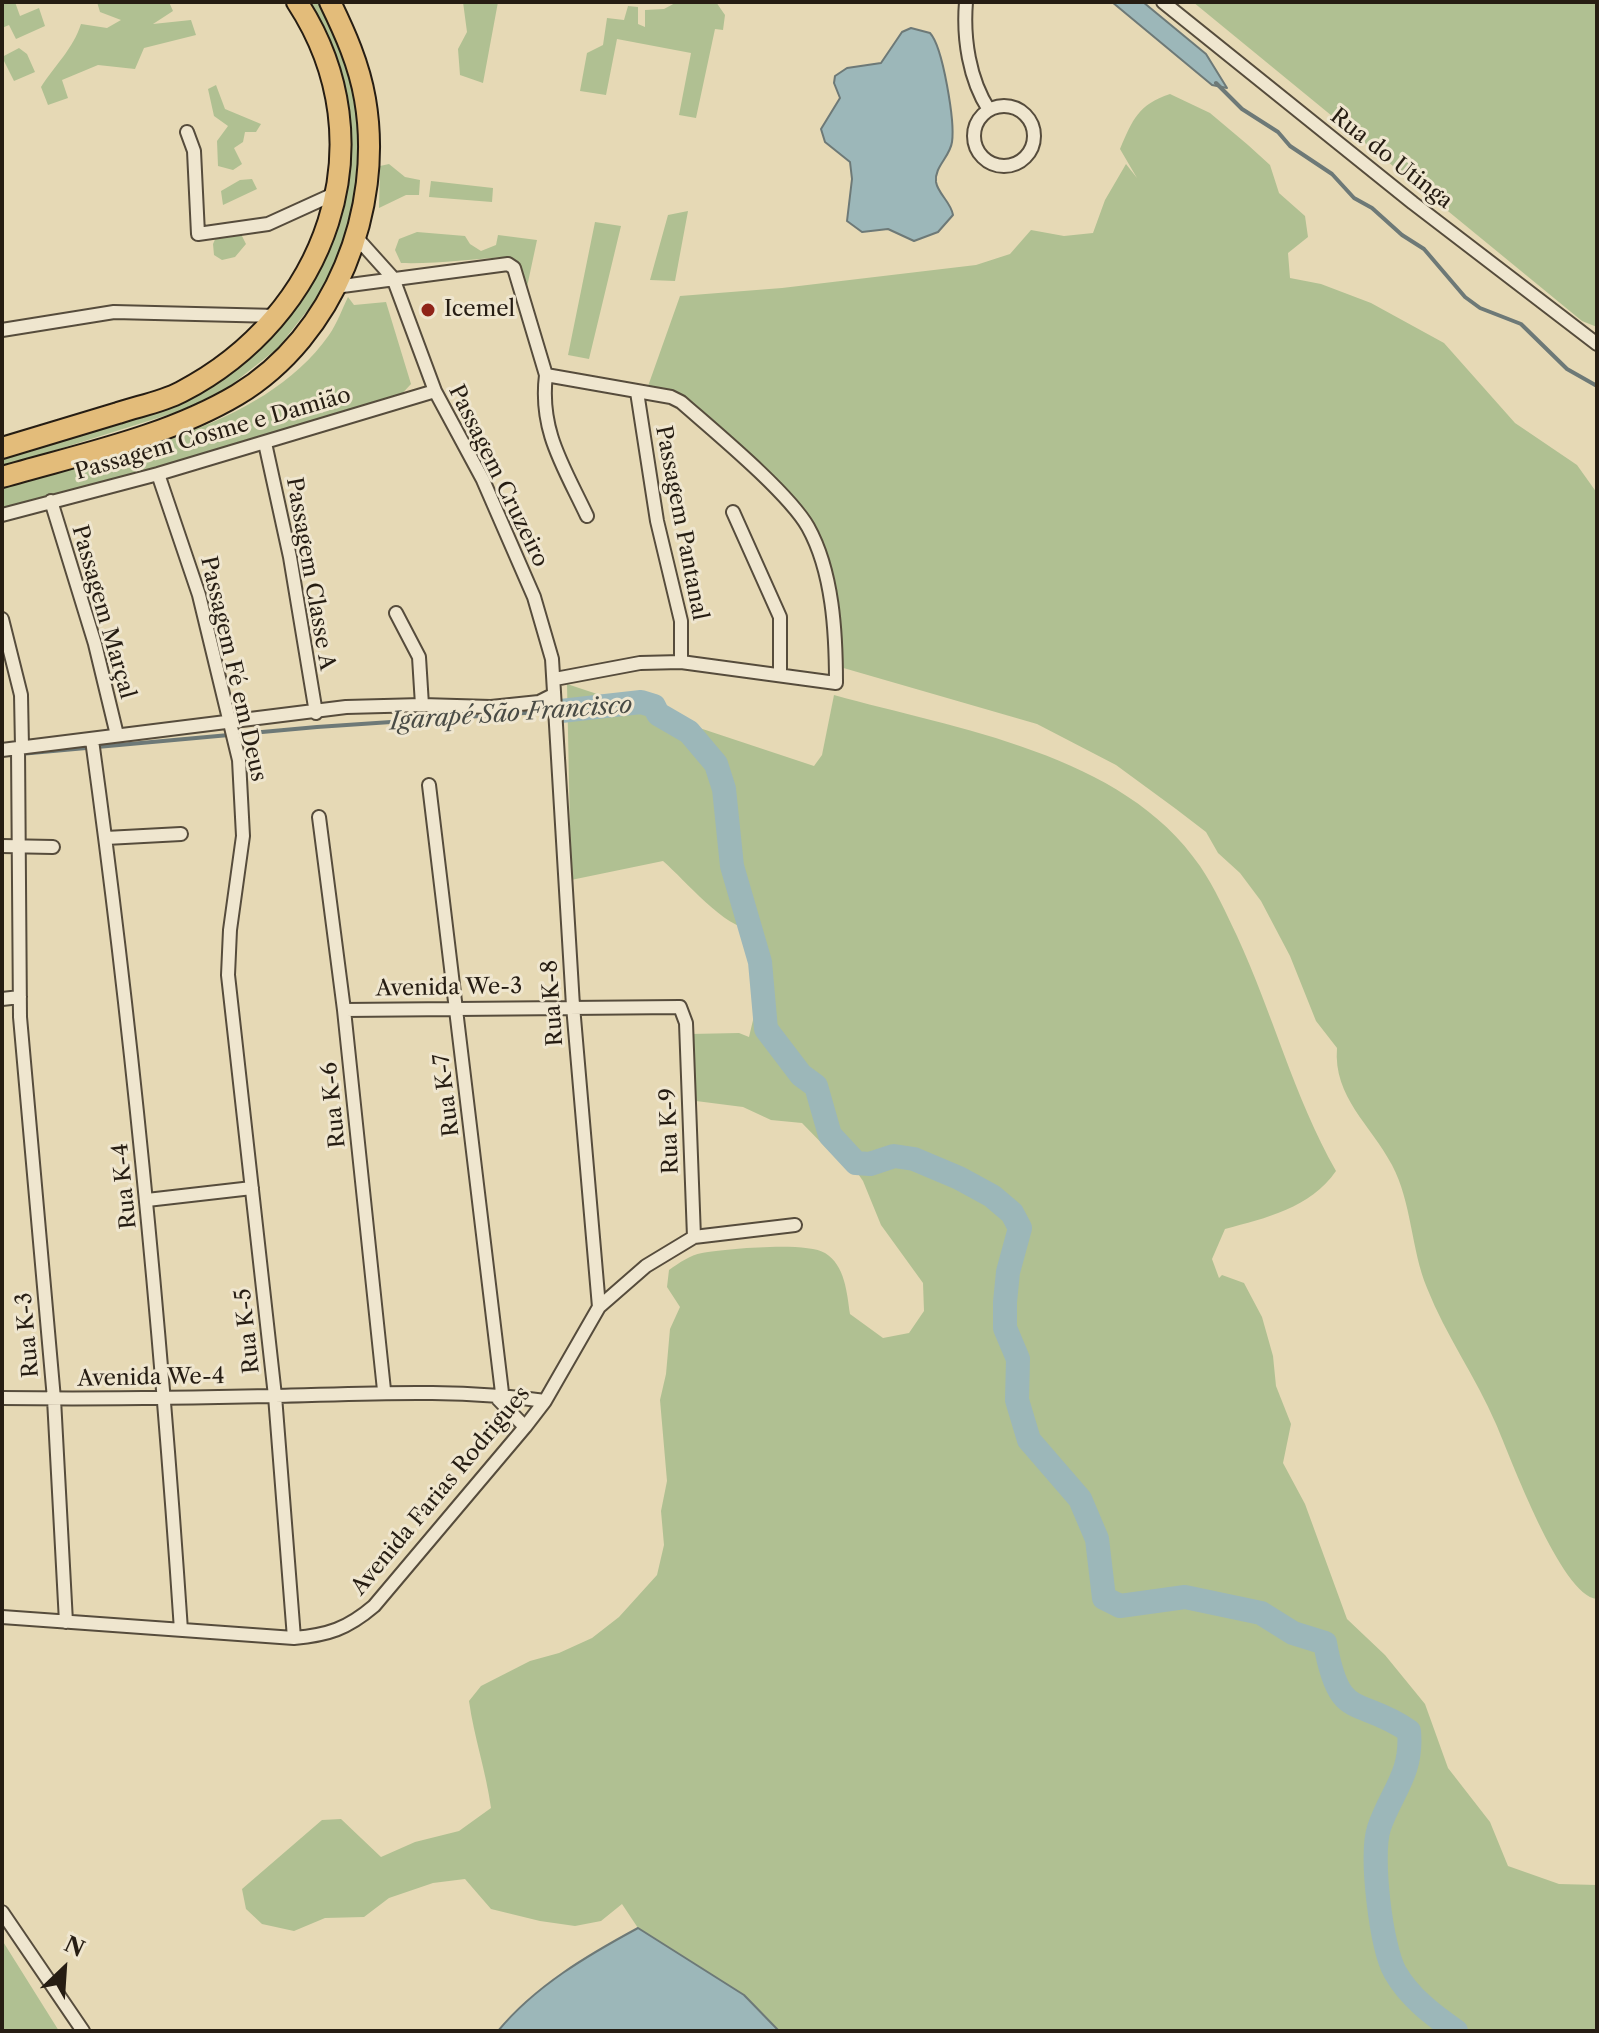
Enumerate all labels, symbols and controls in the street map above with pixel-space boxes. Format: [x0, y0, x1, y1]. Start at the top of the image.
street label: Rua do Utinga [1325, 103, 1457, 215]
place label: Icemel [444, 297, 515, 323]
marker: Icemel [419, 301, 437, 319]
street label: Passagem Cruzeiro [442, 381, 554, 571]
street label: Passagem Cosme e Damião [72, 382, 354, 486]
street label: Passagem Pantanal [649, 423, 713, 623]
street label: Passagem Classe A [280, 475, 340, 673]
street label: Passagem Marçal [66, 522, 140, 702]
street label: Passagem Fé em Deus [194, 554, 272, 784]
water label: Igarapé São Francisco [389, 691, 633, 737]
street label: Rua K-8 [537, 959, 569, 1047]
street label: Avenida We-3 [375, 974, 523, 1002]
street label: Rua K-7 [429, 1052, 465, 1138]
street label: Rua K-6 [316, 1061, 352, 1149]
street label: Rua K-9 [655, 1087, 685, 1175]
street label: Rua K-4 [107, 1142, 143, 1230]
street label: Rua K-5 [230, 1287, 266, 1375]
street label: Rua K-3 [11, 1291, 45, 1379]
street label: Avenida We-4 [77, 1364, 225, 1392]
street label: Avenida Farias Rodrigues [346, 1381, 536, 1601]
north arrow [24, 1929, 104, 2009]
text: N [60, 1931, 89, 1963]

